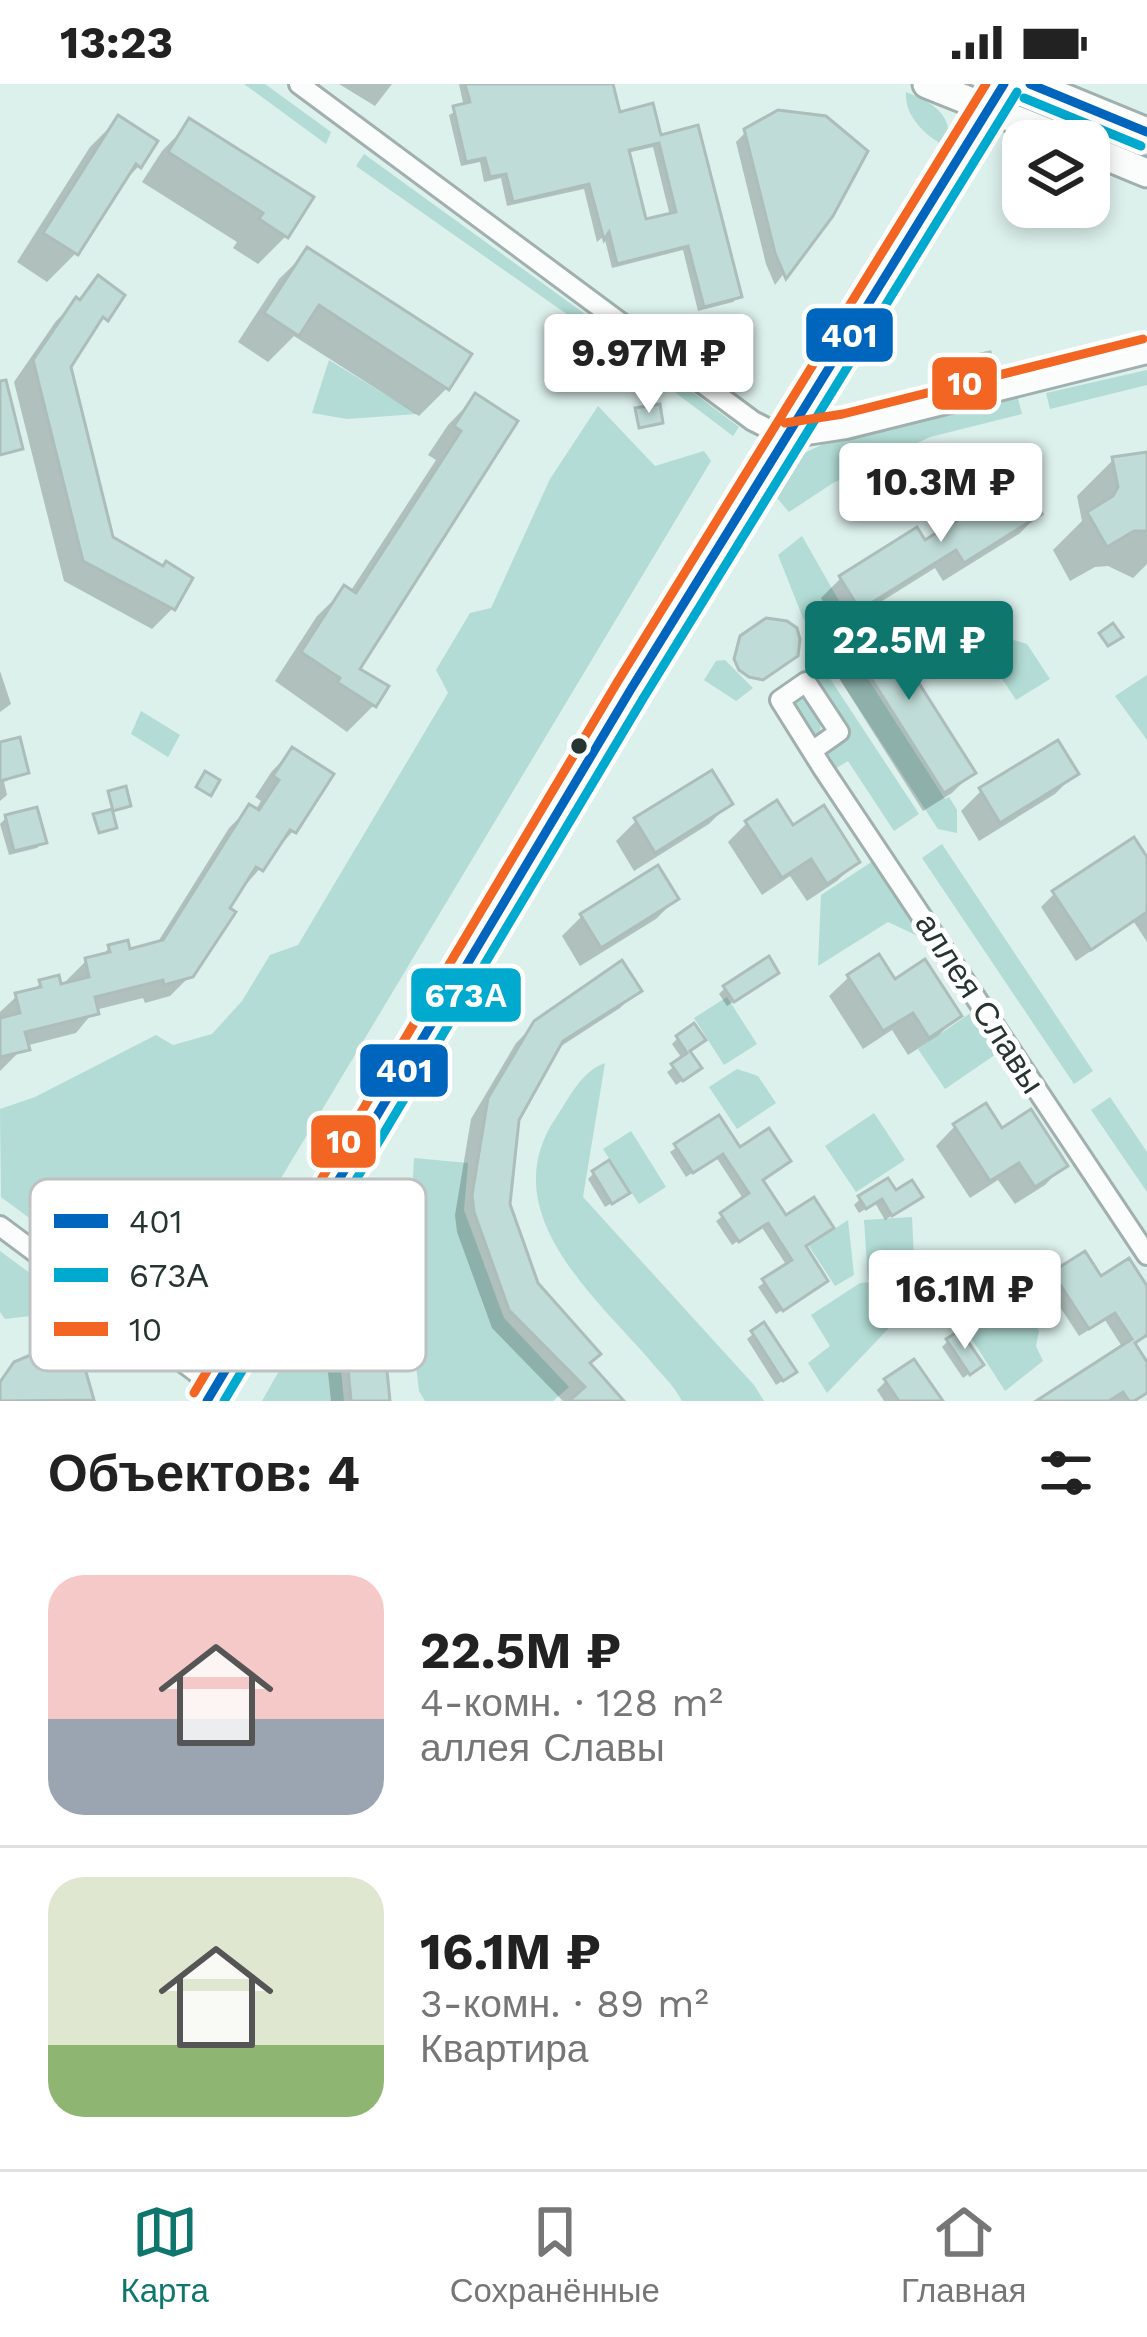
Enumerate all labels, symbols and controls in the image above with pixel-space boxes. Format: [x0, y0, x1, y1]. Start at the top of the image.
text: 13:23 [60, 16, 173, 69]
map controls [1002, 120, 1110, 228]
button: layers [1002, 120, 1110, 228]
line badge: 401 [804, 306, 895, 364]
pin: 9.97M ₽ [538, 314, 760, 416]
text: 401 [821, 316, 877, 355]
text: 9.97M ₽ [571, 330, 727, 375]
line badge: 10 [930, 355, 999, 412]
text: 10 [947, 364, 983, 403]
pin: 10.3M ₽ [830, 443, 1052, 545]
text: 10.3M ₽ [866, 459, 1016, 504]
pin: 22.5M ₽ [798, 601, 1020, 703]
text: 22.5M ₽ [832, 617, 986, 662]
unlabelled marker [568, 735, 590, 757]
street label: аллея Славы [907, 906, 1053, 1100]
line badge: 673А [409, 966, 523, 1024]
text: 673А [424, 976, 508, 1015]
line badge: 401 [358, 1042, 450, 1099]
text: 401 [376, 1051, 432, 1090]
line badge: 10 [309, 1113, 378, 1170]
text: 10 [326, 1122, 362, 1161]
legend [30, 1179, 426, 1371]
text: 401 [129, 1202, 183, 1241]
pin: 16.1M ₽ [854, 1250, 1076, 1352]
text: 673А [129, 1256, 209, 1295]
text: 16.1M ₽ [896, 1266, 1034, 1311]
text: 10 [129, 1310, 162, 1349]
icon: filters [1033, 1440, 1099, 1506]
text: Объектов: 4 [48, 1444, 360, 1503]
text: 22.5M ₽ [420, 1621, 621, 1680]
icon: home [144, 1623, 288, 1767]
text: 4-комн. · 128 m² [420, 1680, 723, 1725]
text: аллея Славы [420, 1725, 665, 1770]
text: 16.1M ₽ [420, 1922, 601, 1981]
icon: home [144, 1925, 288, 2069]
text: 3-комн. · 89 m² [420, 1981, 709, 2026]
text: Квартира [420, 2026, 589, 2071]
tab: Карта [120, 2199, 209, 2310]
tab: Сохранённые [450, 2199, 660, 2310]
tab: Главная [901, 2199, 1027, 2310]

